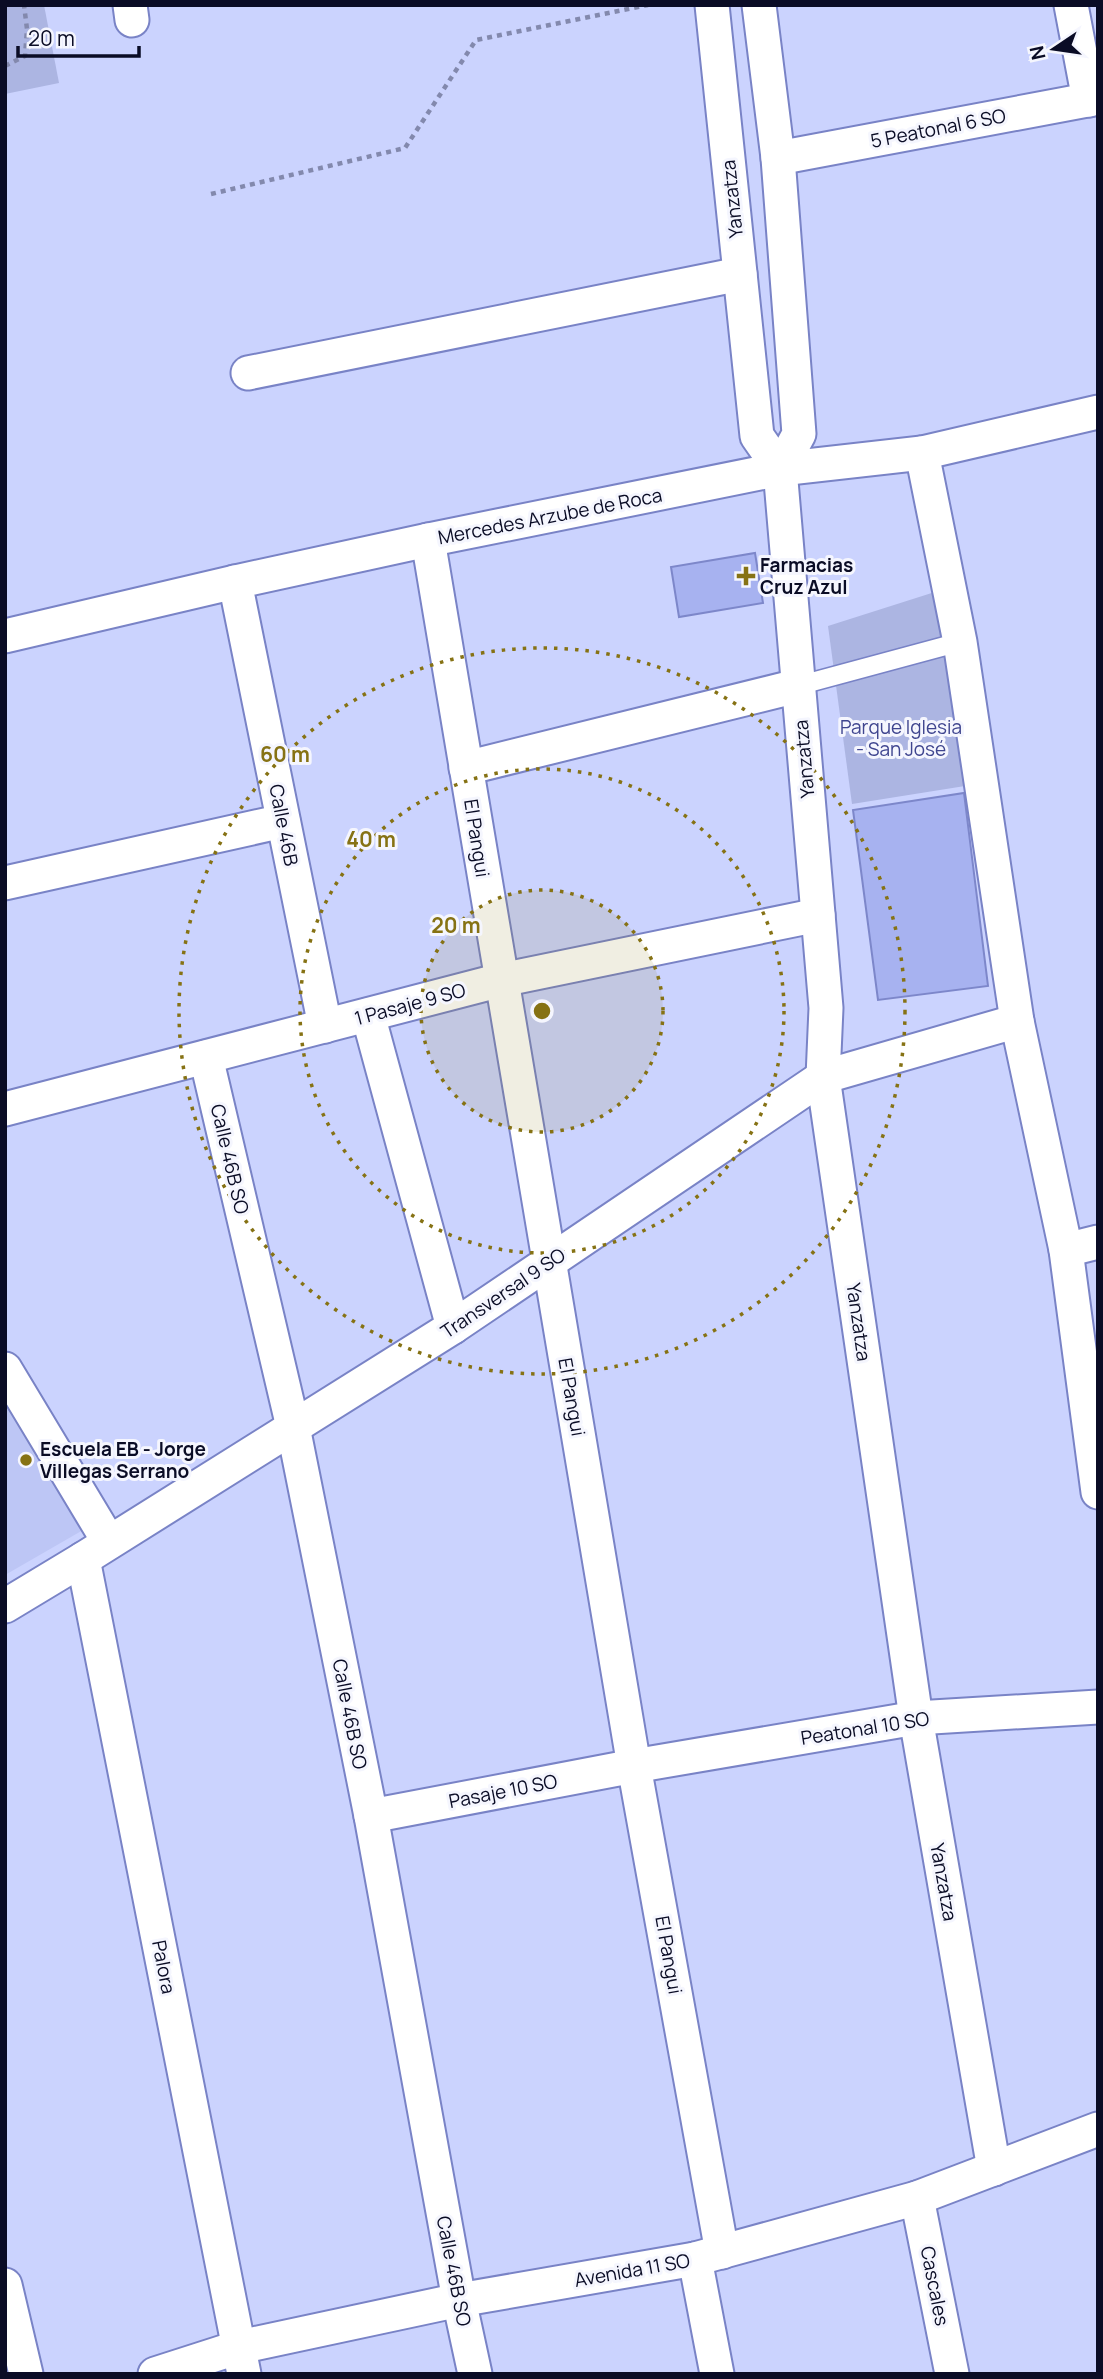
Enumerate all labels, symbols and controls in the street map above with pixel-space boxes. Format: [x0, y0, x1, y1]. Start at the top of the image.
scale bar [18, 14, 138, 58]
north arrow [1019, 14, 1089, 84]
text: 20 m [28, 24, 75, 52]
text: N [1023, 43, 1052, 62]
street label: 5 Peatonal 6 SO [868, 102, 1008, 154]
street label: Yanzatza [715, 159, 749, 239]
street label: Mercedes Arzube de Roca [436, 481, 664, 551]
place label: Farmacias Cruz Azul [760, 552, 853, 600]
marker: Farmacias Cruz Azul [738, 568, 754, 584]
park label: Parque Iglesia - San José [840, 714, 962, 762]
street label: Yanzatza [788, 719, 820, 799]
text: 60 m [260, 740, 310, 768]
street label: Calle 46B [263, 782, 305, 868]
street label: El Pangui [458, 797, 496, 879]
text: 40 m [346, 825, 396, 853]
text: 20 m [431, 911, 481, 939]
street label: 1 Pasaje 9 SO [352, 977, 469, 1031]
centre of rings [530, 999, 554, 1023]
street label: Calle 46B SO [205, 1102, 255, 1217]
street label: Transversal 9 SO [436, 1242, 571, 1344]
street label: Yanzatza [841, 1281, 877, 1363]
street label: El Pangui [552, 1356, 592, 1438]
place label: Escuela EB - Jorge Villegas Serrano [40, 1436, 206, 1484]
marker: Escuela EB - Jorge Villegas Serrano [18, 1452, 34, 1468]
street label: Calle 46B SO [327, 1657, 373, 1772]
street label: Peatonal 10 SO [799, 1705, 931, 1751]
street label: Pasaje 10 SO [447, 1768, 560, 1814]
street label: Yanzatza [924, 1841, 964, 1923]
street label: El Pangui [649, 1914, 689, 1996]
street label: Palora [146, 1938, 182, 1996]
street label: Calle 46B SO [431, 2214, 477, 2329]
street label: Cascales [915, 2244, 955, 2328]
street label: Avenida 11 SO [572, 2247, 692, 2293]

